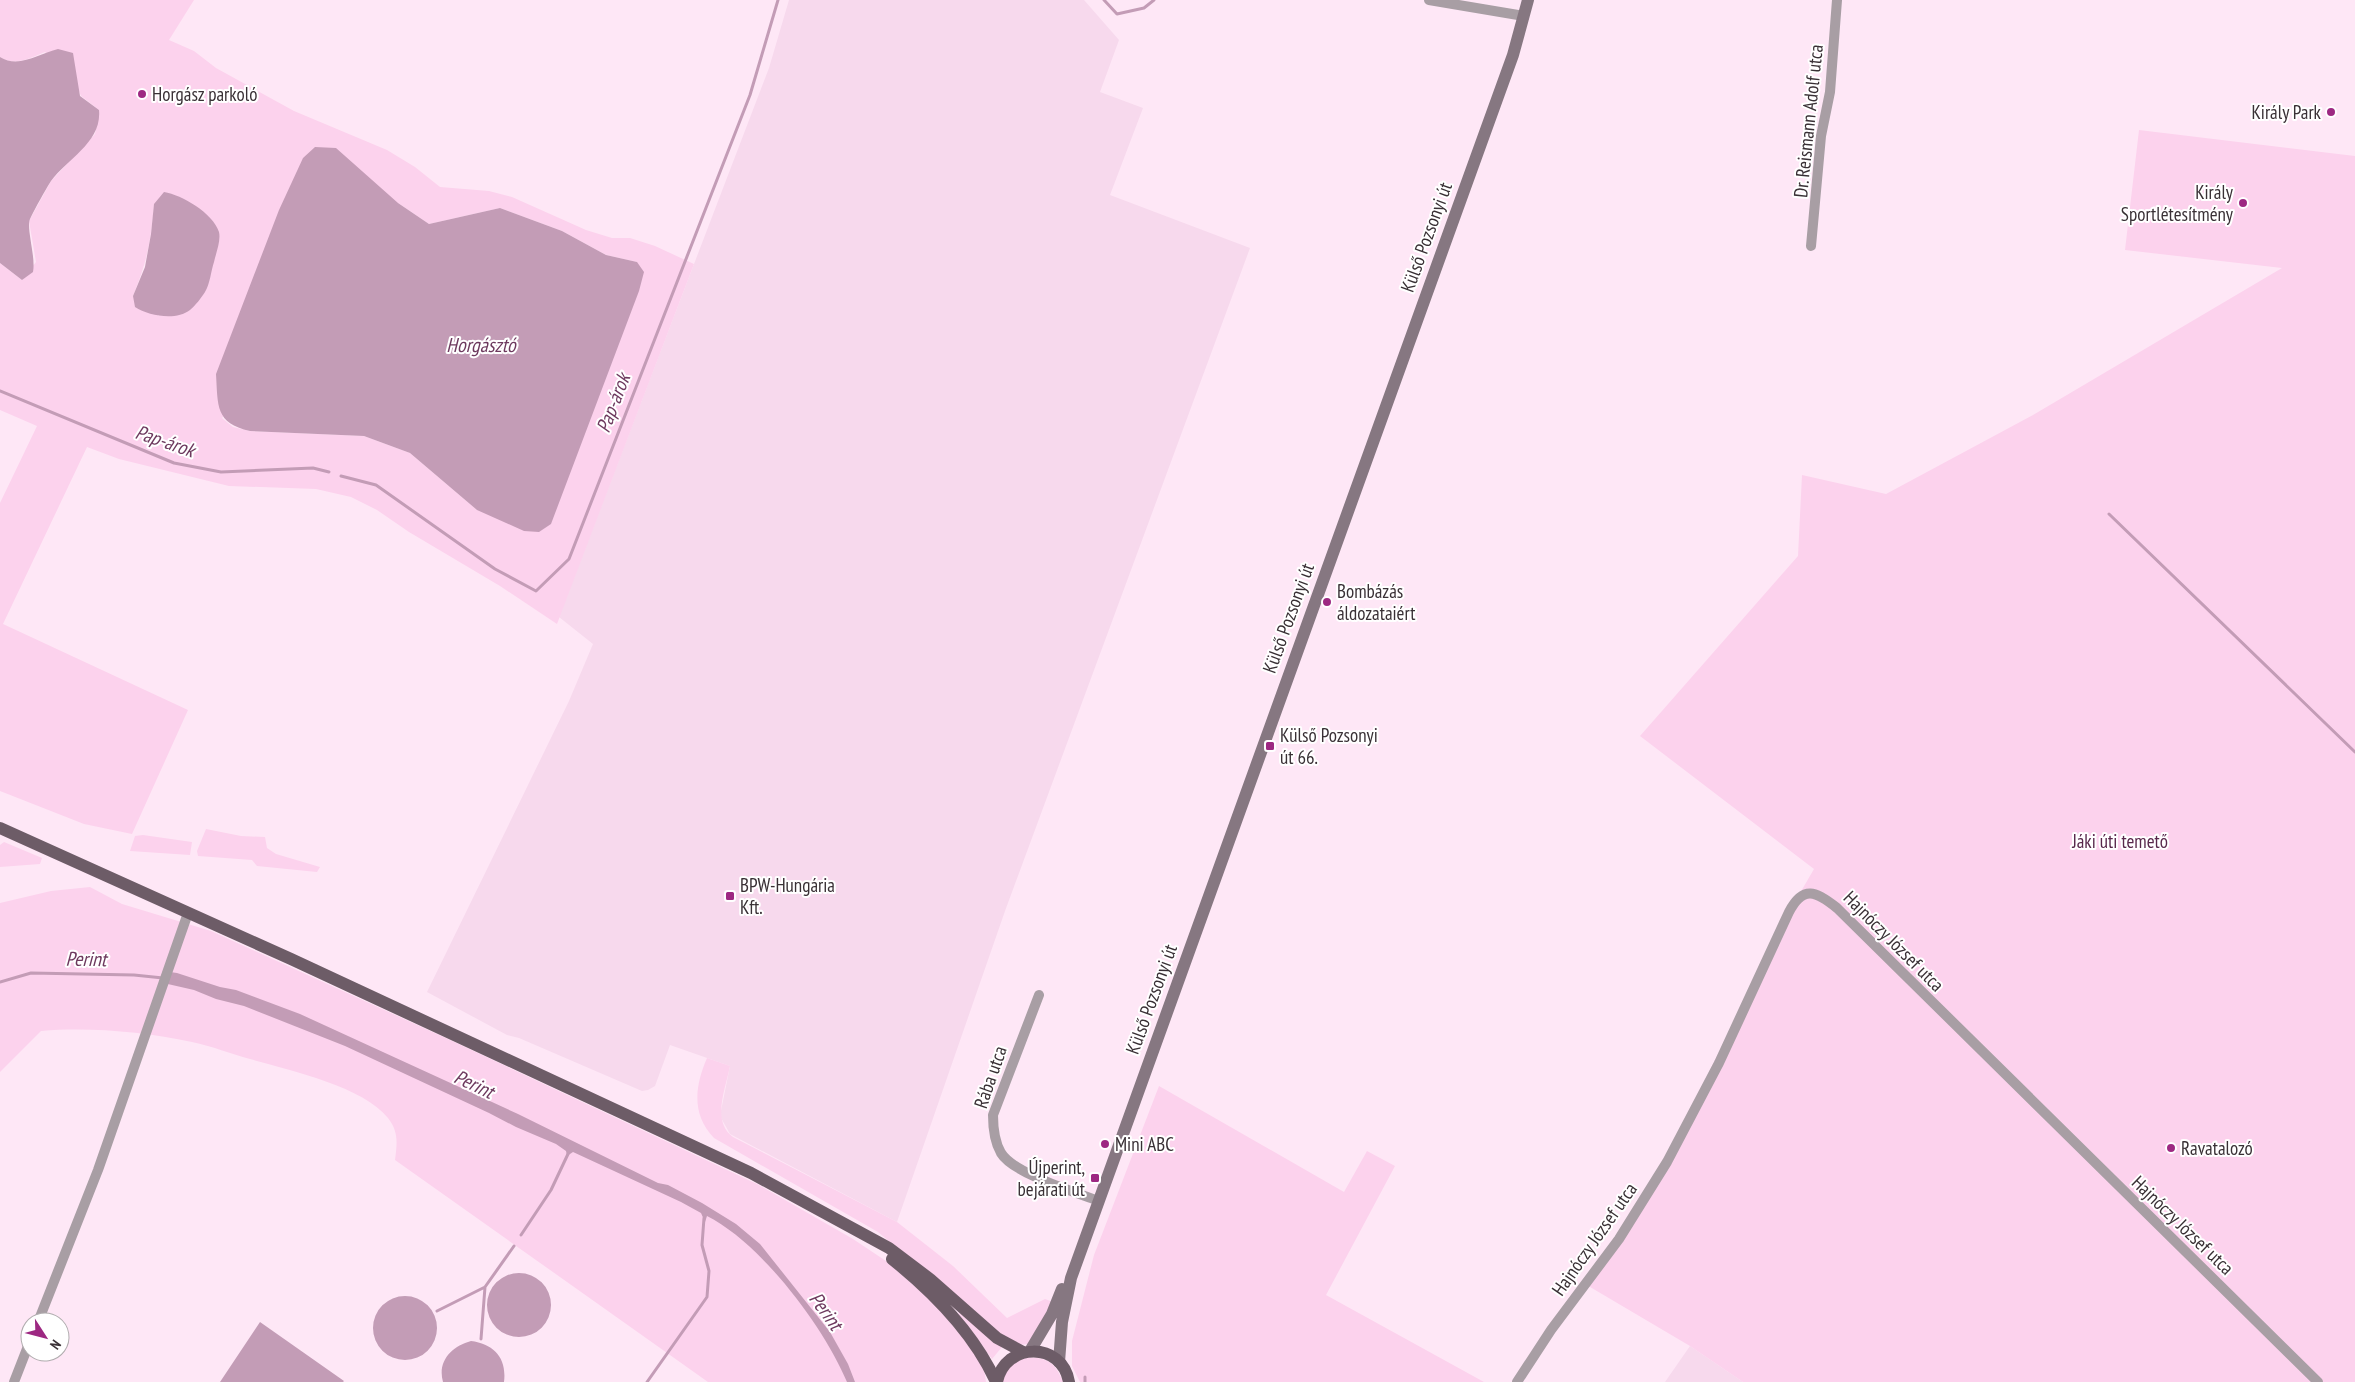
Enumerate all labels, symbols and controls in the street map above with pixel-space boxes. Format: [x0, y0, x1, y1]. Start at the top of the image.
street label: Dr. Reismann Adolf utca [1788, 43, 1828, 199]
place label: Horgász parkoló [152, 82, 257, 106]
marker: Horgász parkoló [136, 88, 148, 100]
place label: Király Park [2251, 100, 2322, 124]
marker: Király Park [2325, 106, 2337, 118]
street label: Külső Pozsonyi út [1395, 178, 1457, 295]
place label: Király Sportlétesítmény [2121, 180, 2234, 226]
marker: Király Sportlétesítmény [2237, 197, 2249, 209]
water label: Horgásztó [446, 332, 517, 358]
water label: Pap-árok [590, 368, 637, 436]
water label: Pap-árok [132, 419, 200, 464]
street label: Külső Pozsonyi út [1257, 559, 1319, 676]
place label: Bombázás áldozataiért [1337, 579, 1416, 625]
marker: Bombázás áldozataiért [1321, 596, 1333, 608]
place label: Külső Pozsonyi út 66. [1280, 723, 1378, 769]
marker: Külső Pozsonyi út 66. [1264, 740, 1276, 752]
park label: Jáki úti temető [2071, 829, 2168, 853]
place label: BPW-Hungária Kft. [740, 873, 835, 919]
street label: Hajnóczy József utca [1839, 886, 1949, 996]
marker: BPW-Hungária Kft. [724, 890, 736, 902]
street label: Külső Pozsonyi út [1120, 940, 1182, 1057]
water label: Perint [65, 946, 109, 972]
street label: Rába utca [968, 1043, 1012, 1111]
water label: Perint [450, 1064, 500, 1105]
place label: Mini ABC [1115, 1132, 1174, 1156]
place label: Ravatalozó [2181, 1136, 2253, 1160]
marker: Mini ABC [1099, 1138, 1111, 1150]
marker: Ravatalozó [2165, 1142, 2177, 1154]
place label: Újperint, bejárati út [1018, 1155, 1086, 1201]
street label: Hajnóczy József utca [2127, 1170, 2239, 1280]
marker: Újperint, bejárati út [1089, 1172, 1101, 1184]
street label: Hajnóczy József utca [1546, 1178, 1642, 1300]
water label: Perint [803, 1287, 850, 1337]
north arrow [20, 1312, 70, 1362]
text: N [46, 1336, 65, 1353]

